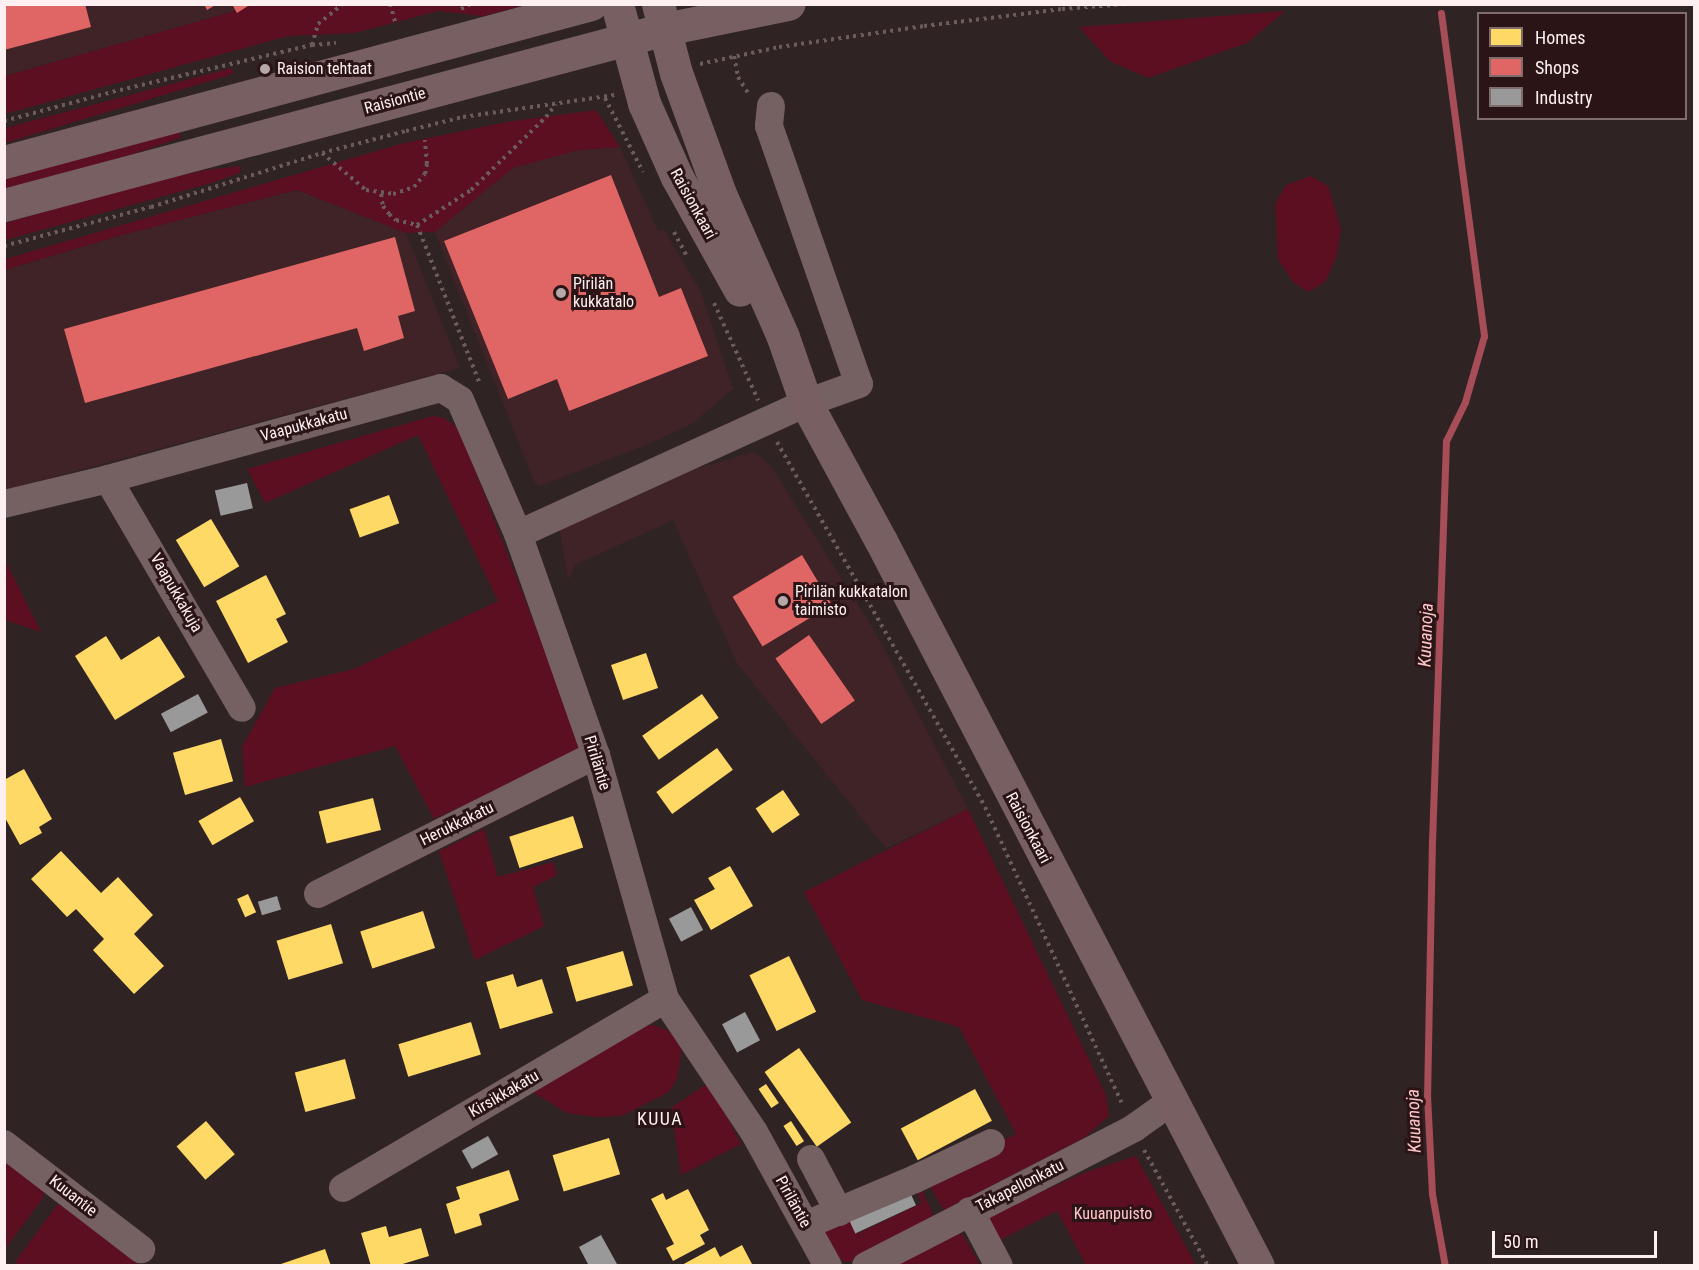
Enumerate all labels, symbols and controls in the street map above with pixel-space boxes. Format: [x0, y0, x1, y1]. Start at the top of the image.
legend [1477, 12, 1687, 120]
text: Homes [1535, 27, 1585, 48]
text: Shops [1535, 57, 1579, 78]
place label: Raision tehtaat [277, 59, 372, 79]
marker: Raision tehtaat [258, 62, 272, 76]
street label: Raisiontie [362, 84, 428, 118]
text: Industry [1535, 87, 1593, 108]
street label: Raisionkaari [666, 165, 720, 243]
place label: Pirilän kukkatalo [573, 274, 634, 312]
marker: Pirilän kukkatalo [554, 286, 568, 300]
street label: Vaapukkakatu [259, 404, 349, 446]
street label: Vaapukkakuja [146, 550, 206, 636]
place label: Pirilän kukkatalon taimisto [795, 582, 908, 620]
marker: Pirilän kukkatalon taimisto [776, 594, 790, 608]
water label: Kuuanoja [1414, 603, 1438, 667]
street label: Piriläntie [580, 733, 614, 793]
street label: Raisionkaari [1001, 789, 1055, 867]
street label: Herukkakatu [417, 798, 497, 850]
street label: Kirsikkakatu [466, 1066, 542, 1122]
water label: Kuuanoja [1402, 1089, 1426, 1153]
district label: KUUA [637, 1108, 683, 1130]
street label: Takapellonkatu [973, 1156, 1067, 1216]
street label: Kuuantie [45, 1171, 101, 1221]
street label: Piriläntie [771, 1173, 815, 1231]
park label: Kuuanpuisto [1074, 1204, 1152, 1224]
scale bar [1495, 1219, 1660, 1257]
text: 50 m [1503, 1231, 1538, 1252]

